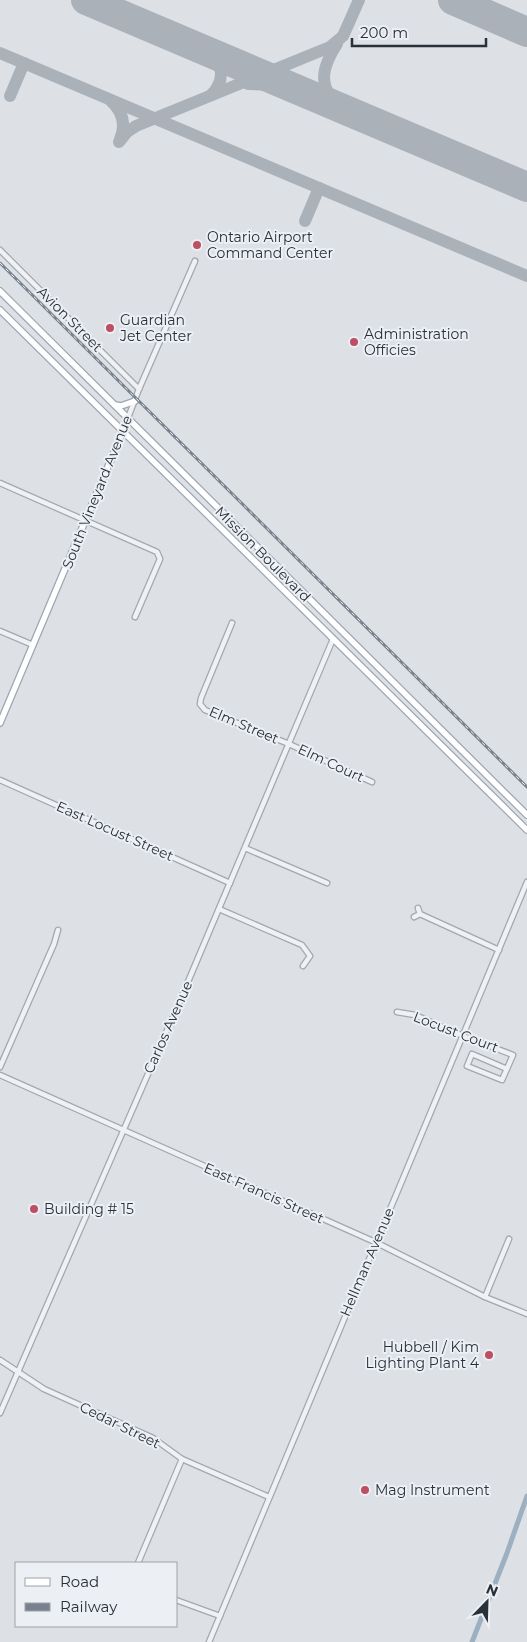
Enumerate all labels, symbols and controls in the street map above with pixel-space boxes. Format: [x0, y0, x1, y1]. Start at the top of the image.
scale bar [352, 15, 486, 47]
text: 200 m [360, 23, 408, 42]
place label: Ontario Airport Command Center [207, 228, 333, 262]
marker: Ontario Airport Command Center [191, 239, 203, 251]
street label: Avion Street [33, 282, 107, 356]
place label: Guardian Jet Center [119, 311, 192, 345]
marker: Guardian Jet Center [104, 322, 116, 334]
place label: Administration Officies [364, 325, 469, 359]
marker: Administration Officies [348, 336, 360, 348]
street label: South Vineyard Avenue [58, 413, 136, 571]
street label: Mission Boulevard [211, 502, 315, 606]
street label: Elm Street [206, 702, 282, 748]
street label: Elm Court [295, 740, 367, 786]
street label: East Locust Street [54, 797, 177, 865]
street label: Carlos Avenue [140, 978, 196, 1076]
street label: Locust Court [411, 1008, 501, 1057]
street label: East Francis Street [201, 1158, 327, 1228]
place label: Building # 15 [44, 1200, 134, 1218]
marker: Building # 15 [28, 1203, 40, 1215]
street label: Hellman Avenue [336, 1205, 398, 1319]
place label: Hubbell / Kim Lighting Plant 4 [366, 1338, 480, 1372]
marker: Hubbell / Kim Lighting Plant 4 [483, 1349, 495, 1361]
street label: Cedar Street [77, 1398, 164, 1452]
place label: Mag Instrument [375, 1481, 490, 1499]
marker: Mag Instrument [359, 1484, 371, 1496]
legend [15, 1562, 178, 1627]
text: Road [60, 1572, 99, 1591]
north arrow [462, 1577, 512, 1627]
text: N [483, 1580, 501, 1601]
text: Railway [60, 1597, 118, 1616]

